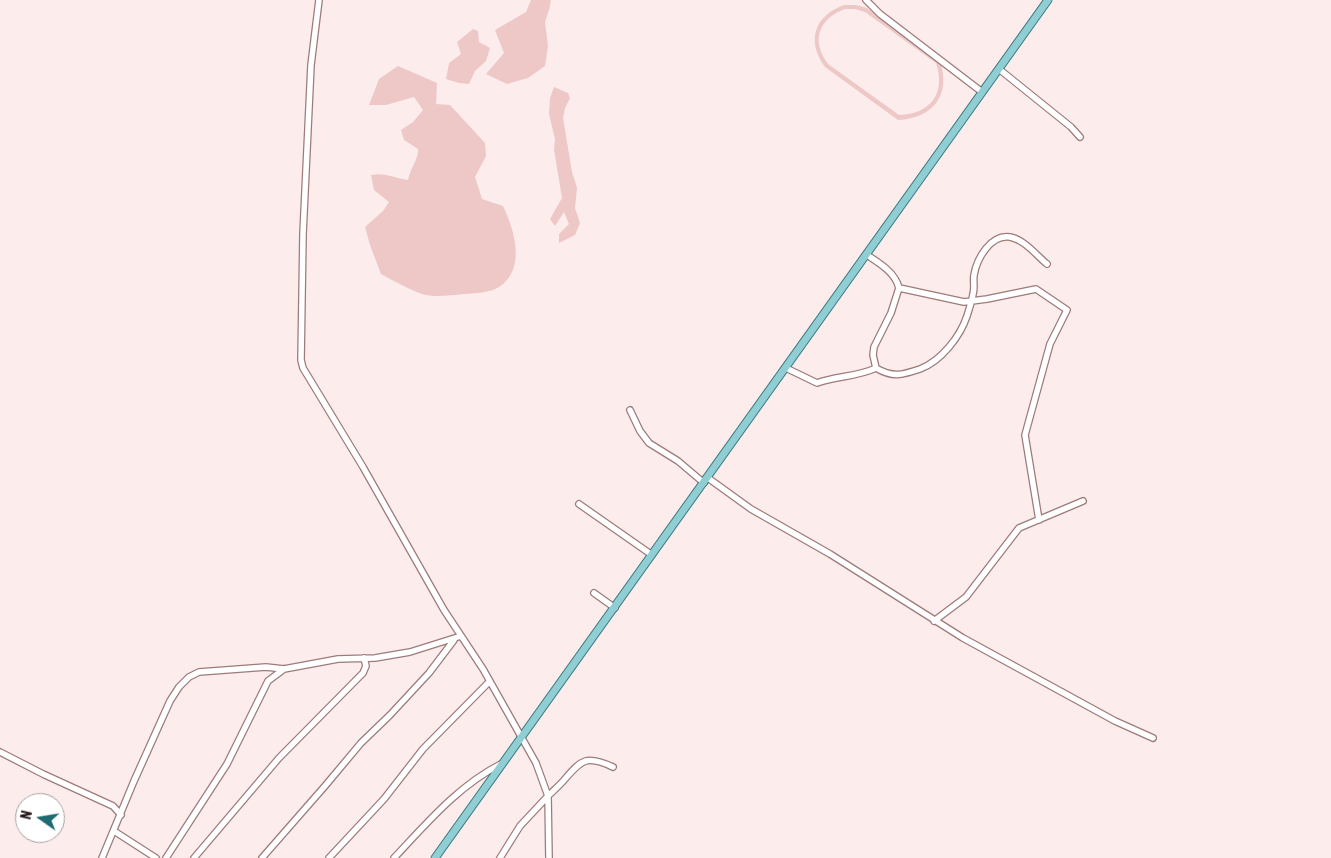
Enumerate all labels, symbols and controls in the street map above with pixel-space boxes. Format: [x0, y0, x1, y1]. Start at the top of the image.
north arrow [15, 793, 65, 843]
text: N [18, 809, 35, 821]

